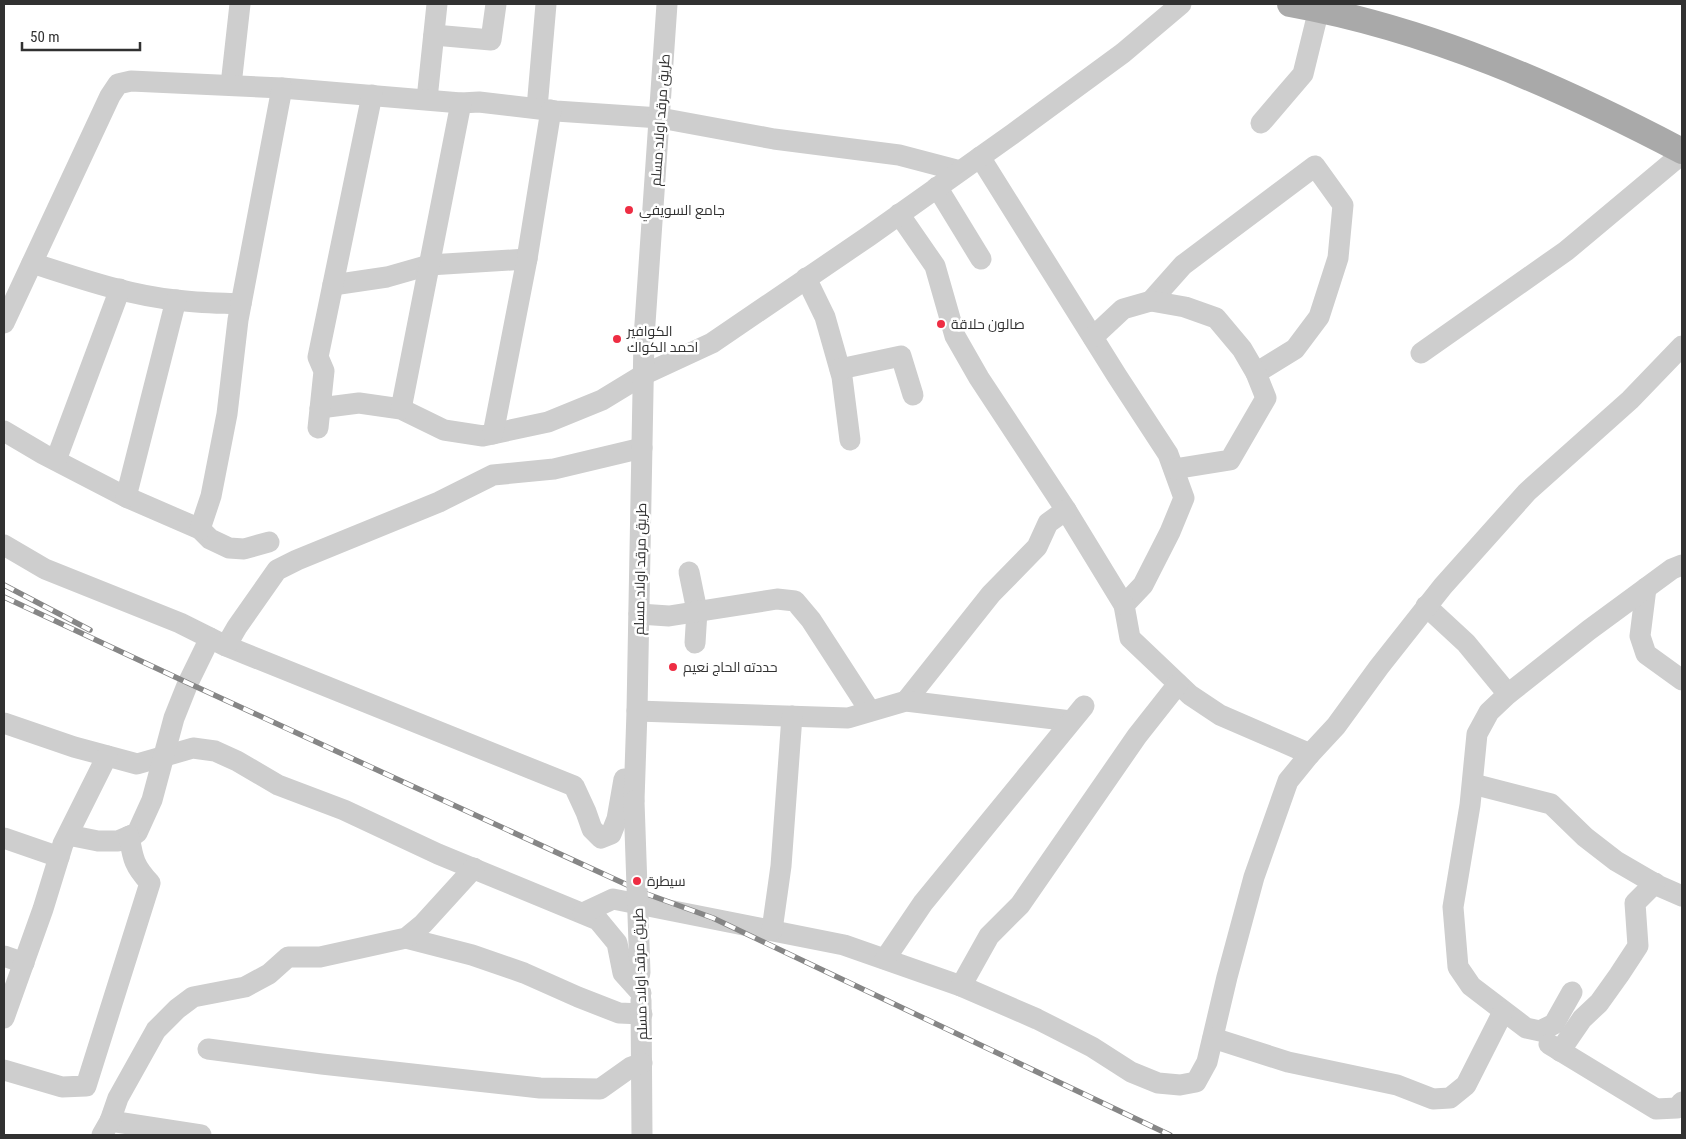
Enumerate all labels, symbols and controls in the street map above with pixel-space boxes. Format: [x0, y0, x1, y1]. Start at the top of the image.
scale bar [22, 20, 140, 52]
text: 50 m [30, 28, 60, 46]
street label: طريق مرقد اولاد مسلم [647, 53, 675, 187]
place label: جامع السويفي [639, 202, 725, 222]
marker: جامع السويفي [623, 204, 635, 216]
place label: صالون حلاقة [951, 316, 1025, 332]
marker: صالون حلاقة [935, 318, 947, 330]
place label: الكوافير احمد الكواك [626, 323, 698, 355]
marker: الكوافير احمد الكواك [611, 333, 623, 345]
street label: طريق مرقد اولاد مسلم [631, 503, 651, 635]
place label: حددته الحاج نعيم [683, 659, 778, 677]
marker: حددته الحاج نعيم [667, 661, 679, 673]
place label: سيطرة [647, 873, 686, 889]
marker: سيطرة [631, 875, 643, 887]
street label: طريق مرقد اولاد مسلم [630, 907, 652, 1041]

